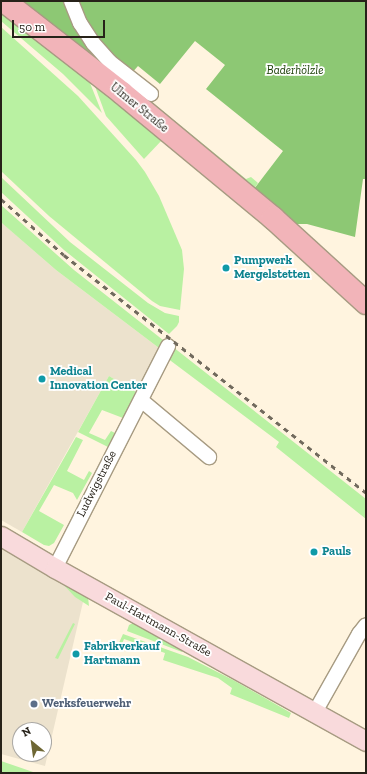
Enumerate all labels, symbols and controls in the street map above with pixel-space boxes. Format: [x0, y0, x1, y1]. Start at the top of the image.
scale bar [14, 12, 107, 38]
text: 50 m [19, 20, 45, 34]
park label: Baderhölzle [267, 64, 323, 78]
street label: Ulmer Straße [107, 80, 171, 136]
place label: Pumpwerk Mergelstetten [234, 254, 310, 282]
marker: Pumpwerk Mergelstetten [221, 263, 231, 273]
place label: Medical Innovation Center [50, 365, 147, 393]
marker: Medical Innovation Center [37, 374, 47, 384]
street label: Ludwigstraße [74, 448, 120, 520]
place label: Pauls [322, 545, 351, 559]
marker: Pauls [309, 547, 319, 557]
street label: Paul-Hartmann-Straße [102, 590, 214, 660]
place label: Fabrikverkauf Hartmann [84, 640, 160, 668]
marker: Fabrikverkauf Hartmann [71, 649, 81, 659]
place label: Werksfeuerwehr [42, 697, 131, 711]
marker: Werksfeuerwehr [29, 699, 39, 709]
north arrow [12, 722, 52, 762]
text: N [20, 724, 33, 740]

